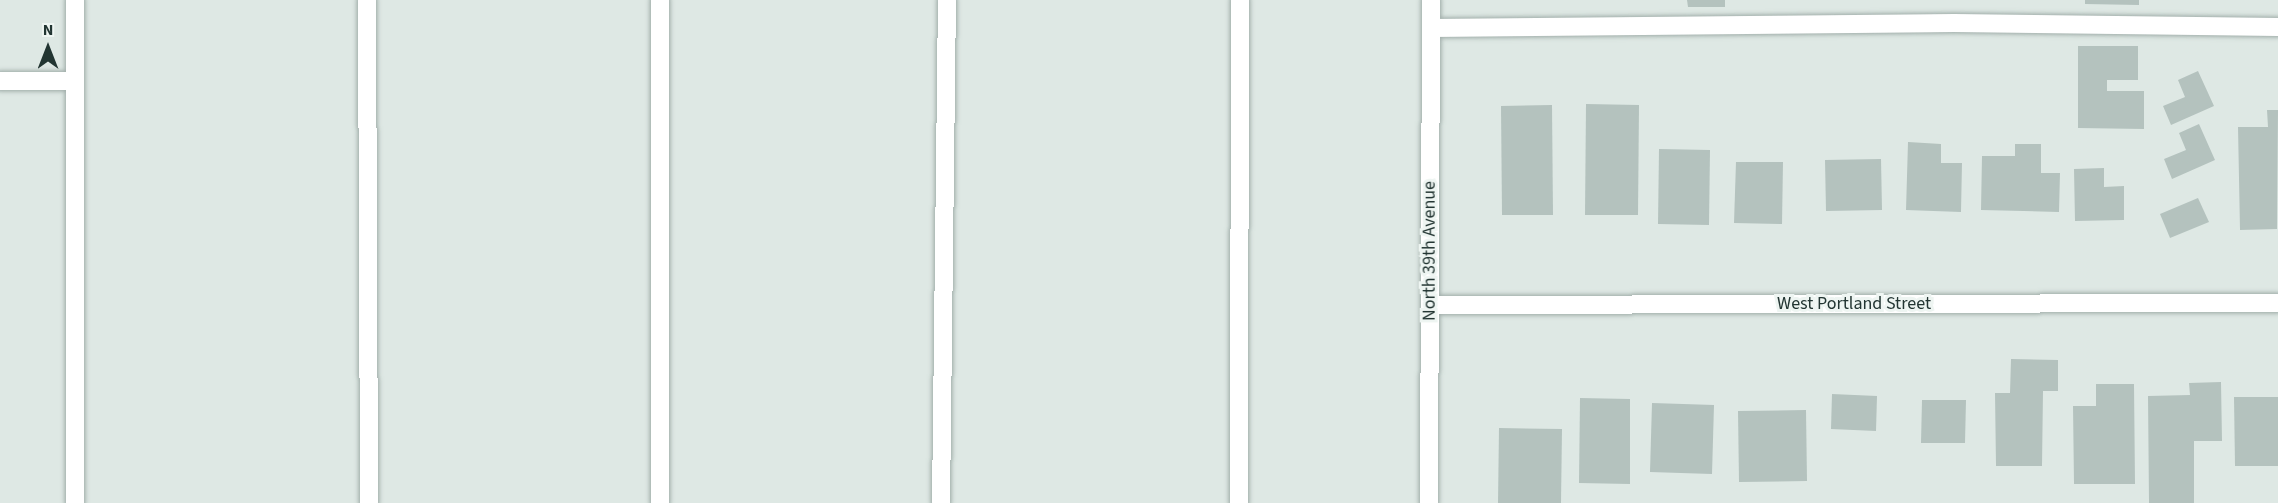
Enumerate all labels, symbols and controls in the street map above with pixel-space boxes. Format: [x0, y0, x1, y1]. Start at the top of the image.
north arrow [18, 18, 78, 78]
text: N [43, 19, 53, 41]
street label: North 39th Avenue [1419, 181, 1441, 321]
street label: West Portland Street [1777, 293, 1931, 315]

